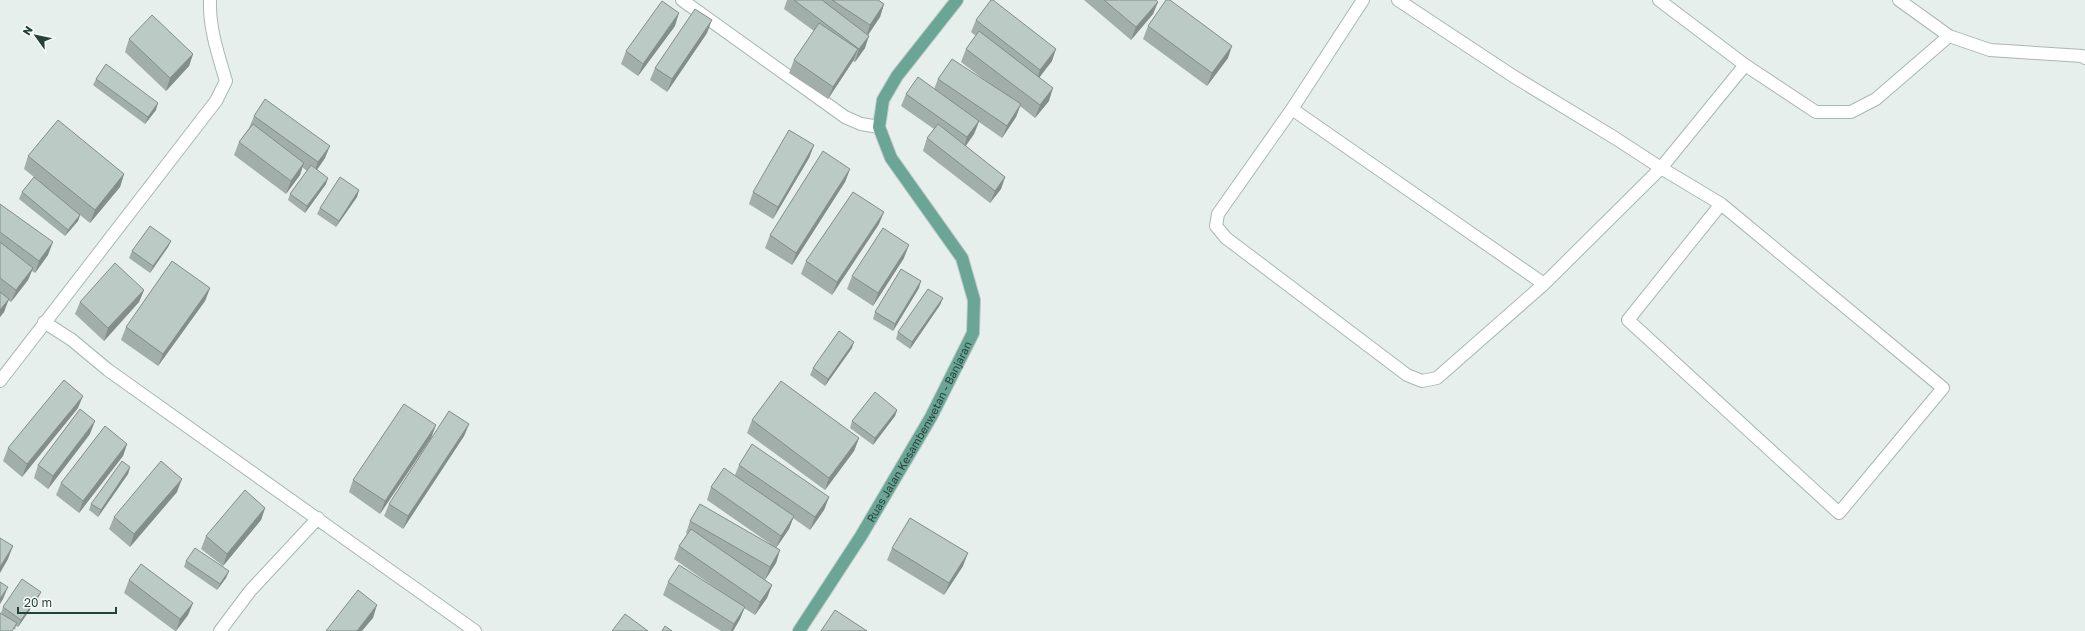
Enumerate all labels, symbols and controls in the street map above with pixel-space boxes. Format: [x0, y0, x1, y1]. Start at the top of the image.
north arrow [16, 16, 56, 56]
text: N [19, 23, 35, 37]
street label: Ruas Jalan Kesambenwetan - Banjaran [864, 339, 974, 524]
scale bar [18, 589, 116, 615]
text: 20 m [24, 595, 52, 610]

